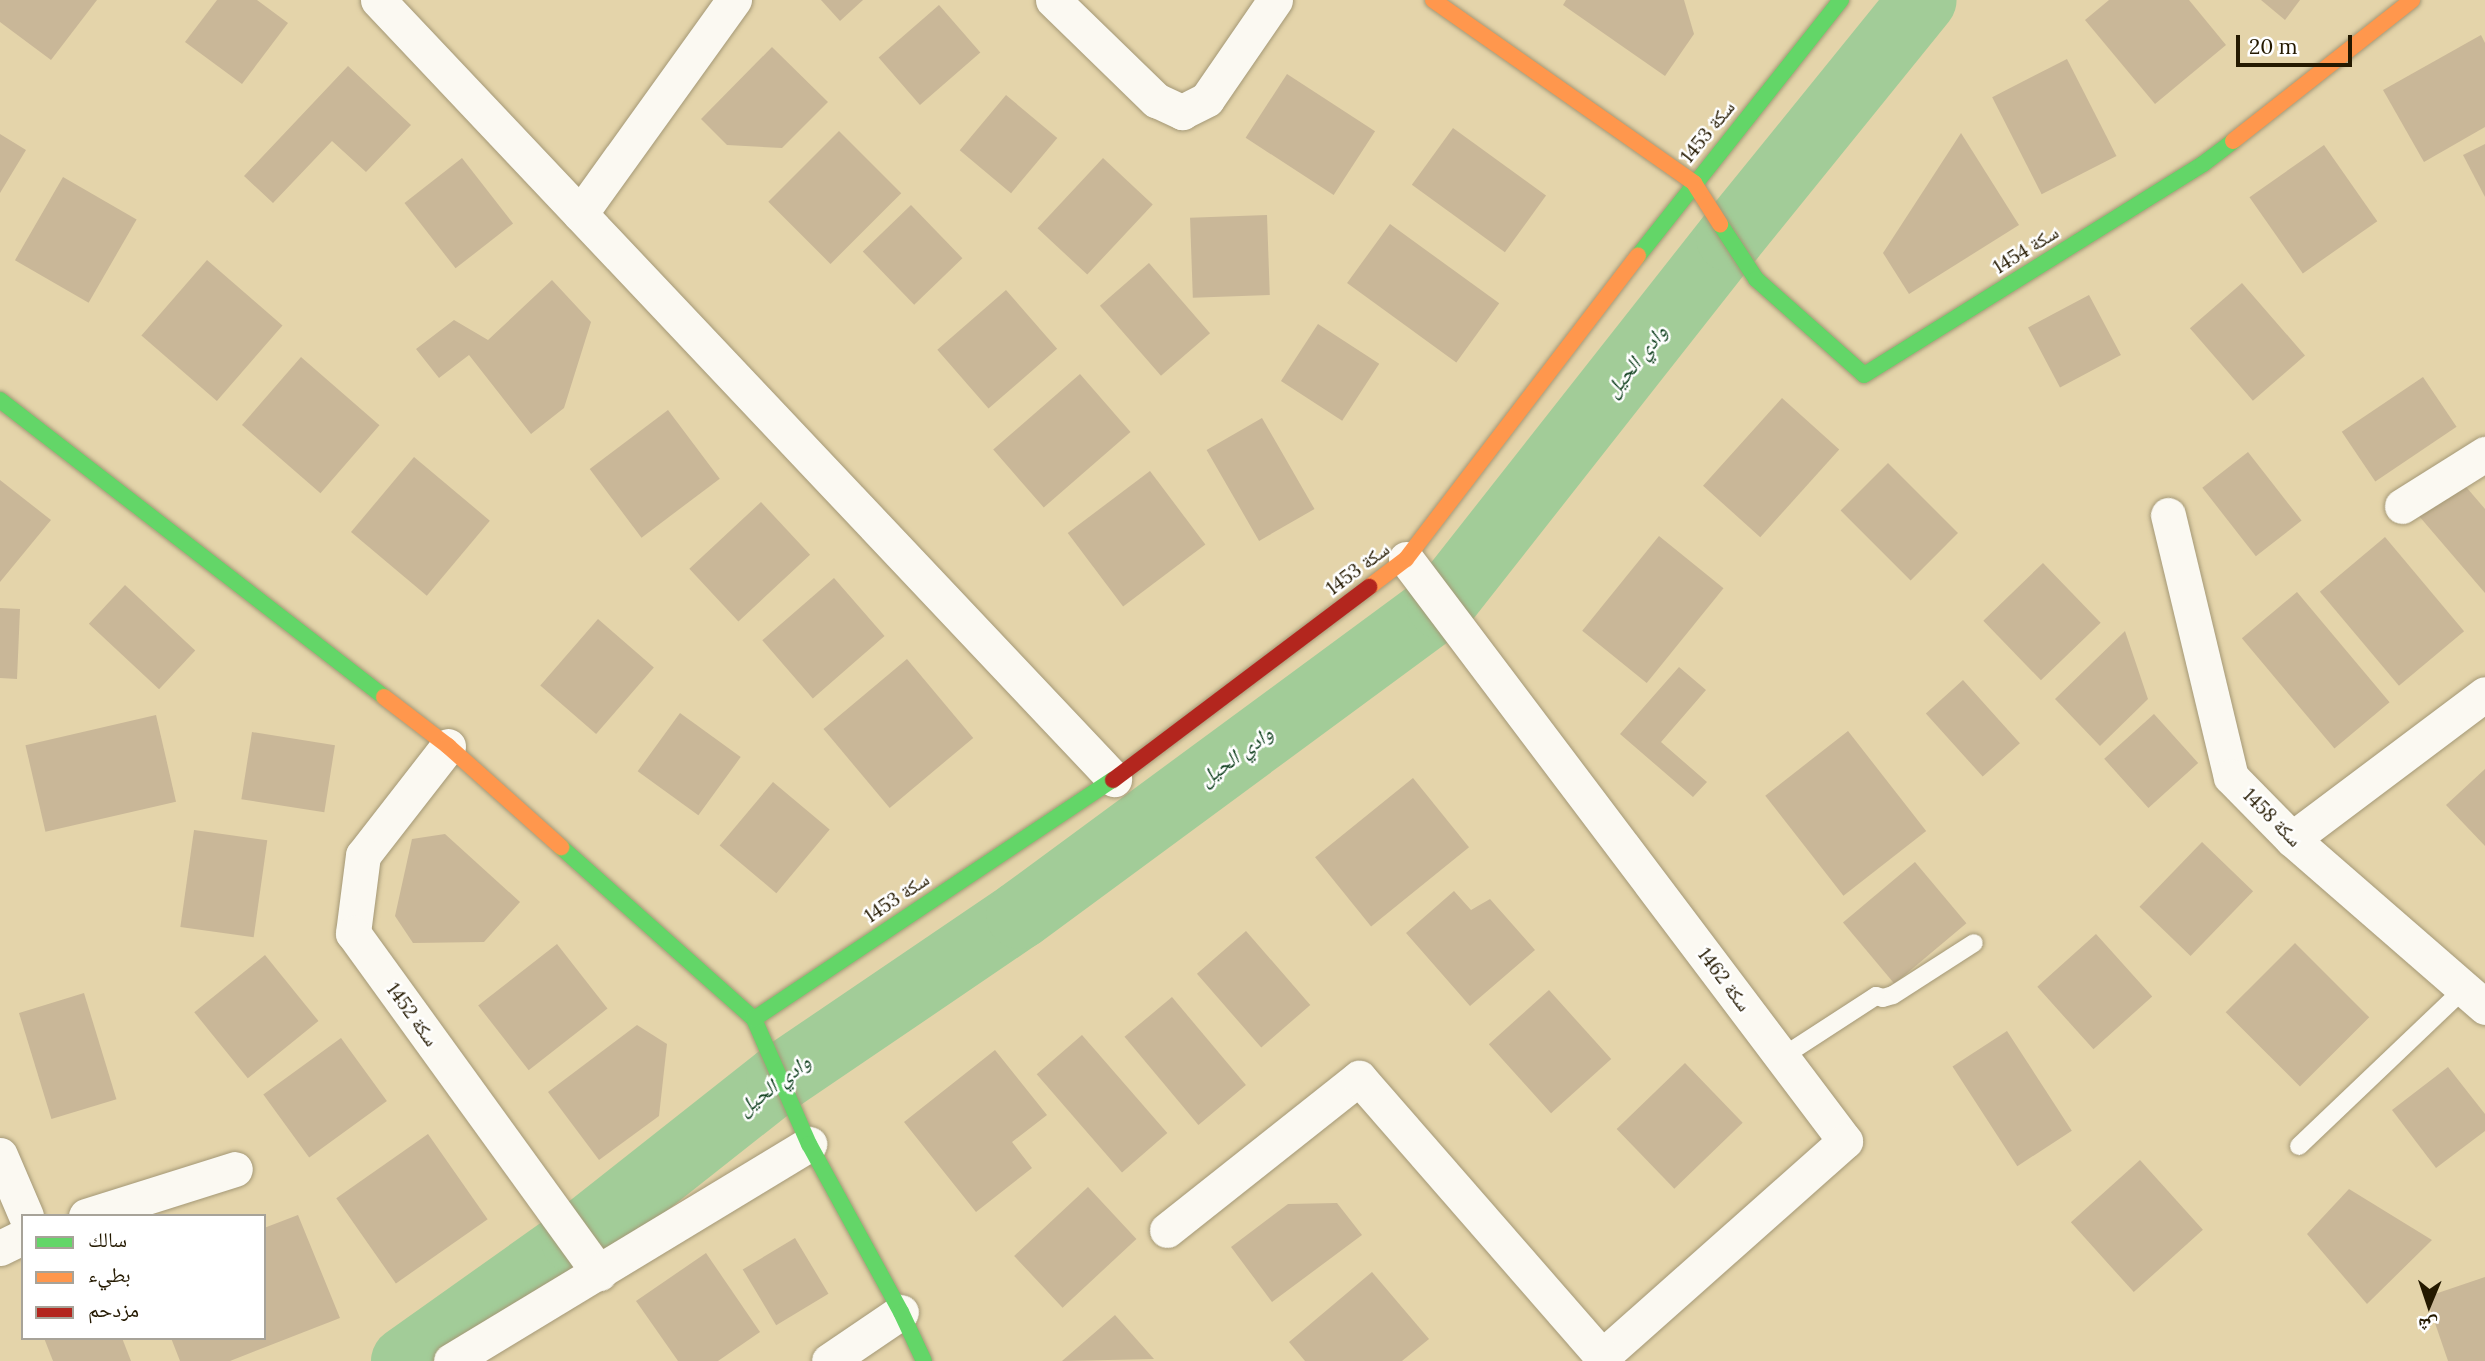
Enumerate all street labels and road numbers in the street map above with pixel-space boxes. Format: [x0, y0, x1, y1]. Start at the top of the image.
street label: سكة 1453 [1676, 96, 1740, 168]
street label: سكة 1454 [1989, 221, 2063, 279]
street label: سكة 1453 [1322, 538, 1394, 600]
street label: سكة 1458 [2238, 784, 2306, 852]
street label: سكة 1453 [860, 868, 934, 928]
street label: سكة 1462 [1693, 944, 1755, 1016]
street label: سكة 1452 [381, 979, 443, 1051]

